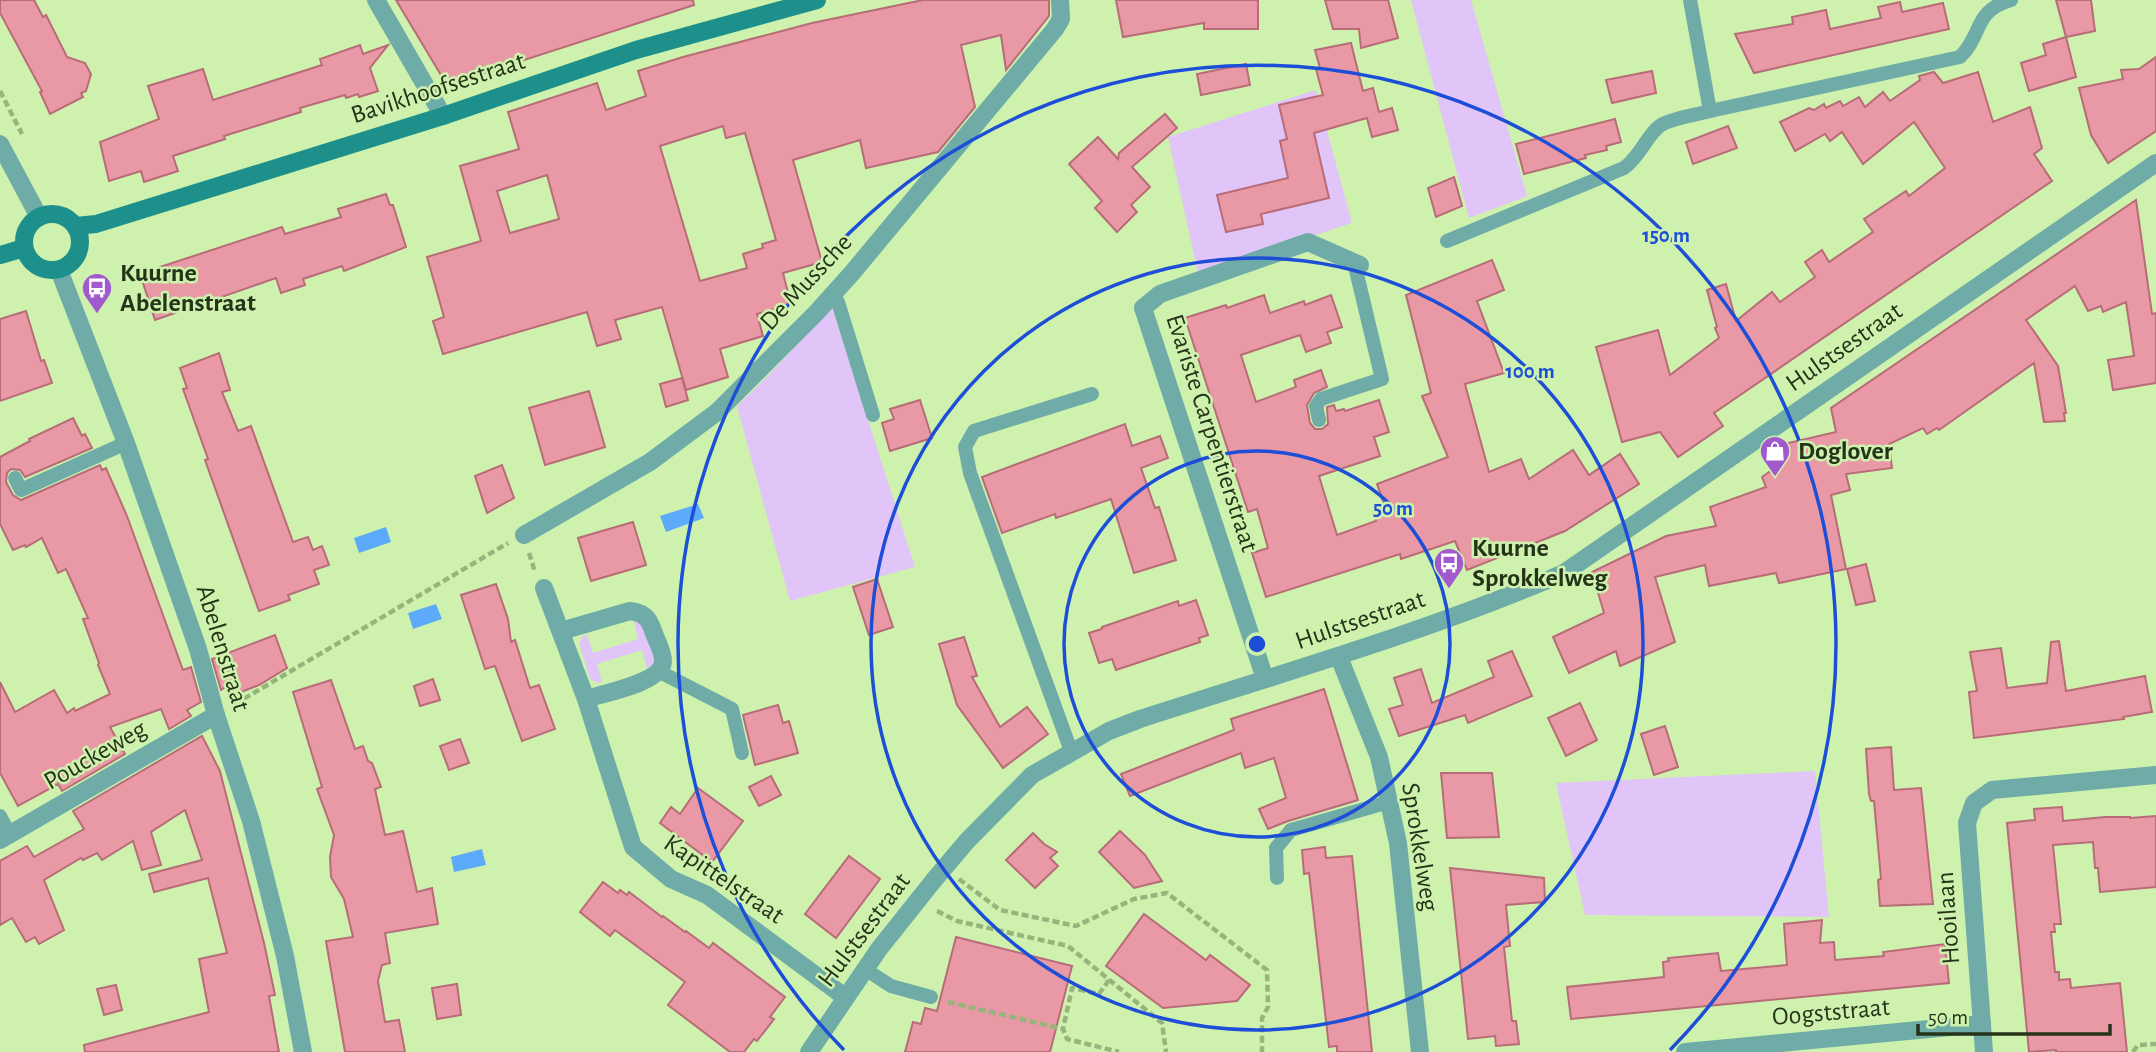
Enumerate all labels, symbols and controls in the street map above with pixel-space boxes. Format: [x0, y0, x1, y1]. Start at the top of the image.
street label: Bavikhoofsestraat [348, 48, 528, 128]
text: 150 m [1642, 225, 1690, 246]
street label: De Mussche [755, 229, 857, 335]
place label: Kuurne Abelenstraat [120, 260, 256, 316]
bus stop icon: Kuurne Abelenstraat [80, 271, 114, 315]
street label: Hulstsestraat [1781, 298, 1907, 396]
street label: Evariste Carpentierstraat [1161, 311, 1263, 555]
text: 100 m [1505, 361, 1555, 382]
shop icon: Doglover [1758, 434, 1792, 478]
place label: Doglover [1798, 438, 1893, 464]
text: 50 m [1373, 498, 1413, 519]
place label: Kuurne Sprokkelweg [1472, 535, 1608, 591]
bus stop icon: Kuurne Sprokkelweg [1432, 546, 1466, 590]
street label: Abelenstraat [191, 582, 255, 714]
street label: Hulstsestraat [1292, 586, 1428, 654]
centre of rings [1245, 632, 1269, 656]
street label: Pouckeweg [39, 715, 151, 795]
street label: Sprokkelweg [1397, 781, 1443, 913]
street label: Kapittelstraat [659, 829, 789, 929]
street label: Hulstsestraat [813, 868, 915, 992]
street label: Hooilaan [1932, 871, 1964, 965]
scale bar [1918, 992, 2110, 1036]
street label: Oogststraat [1771, 994, 1891, 1030]
text: 50 m [1928, 1007, 1968, 1028]

